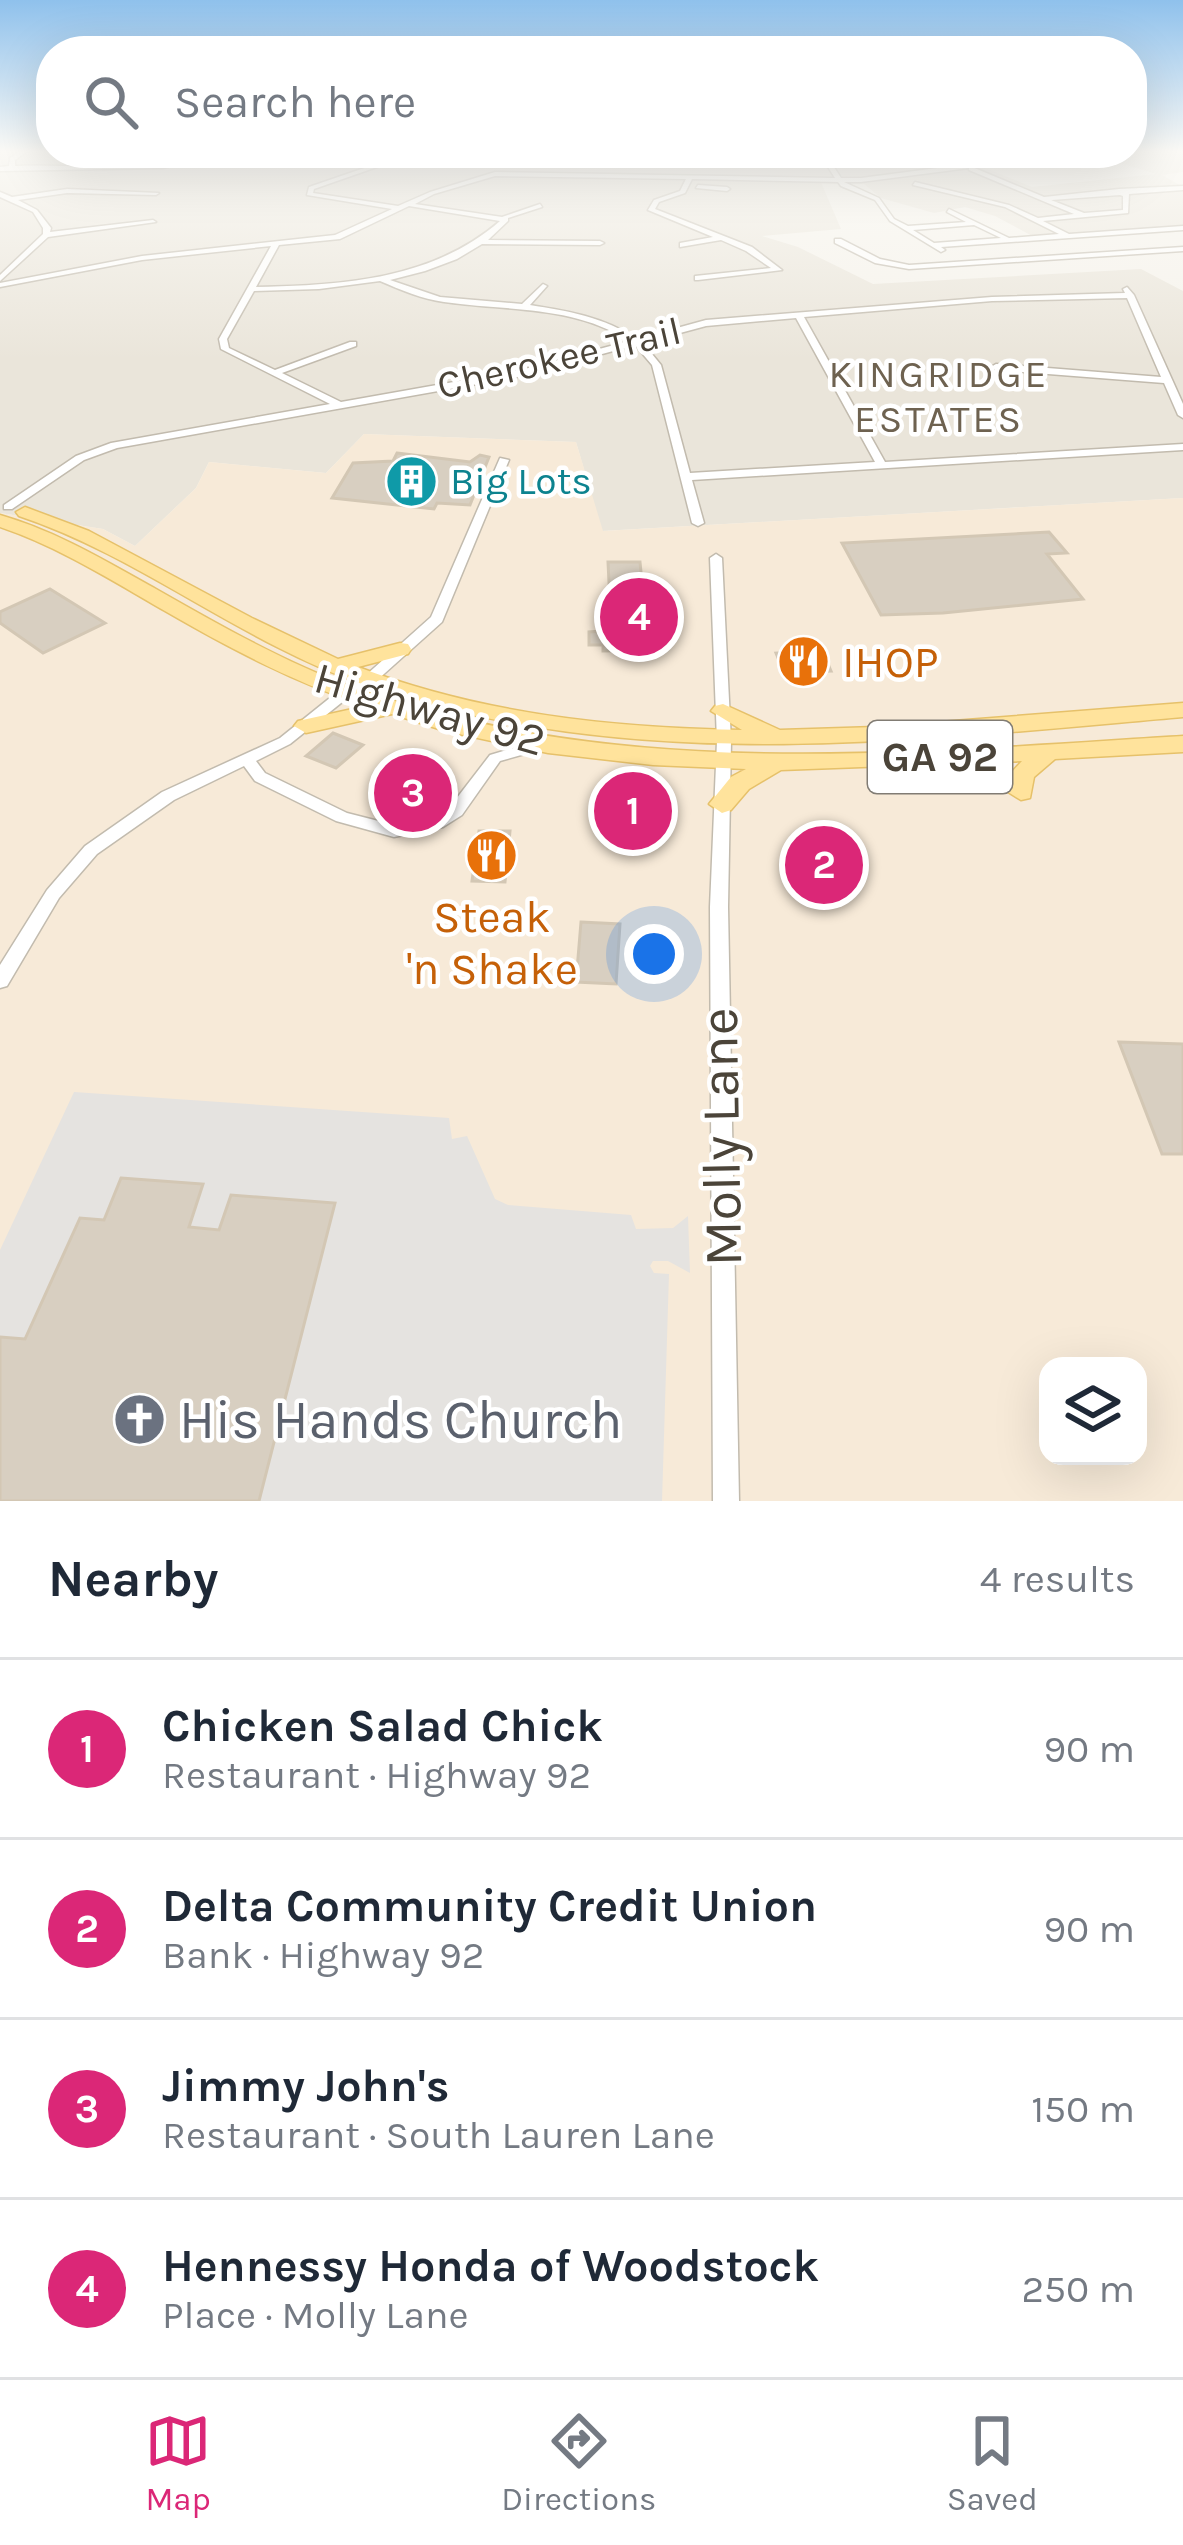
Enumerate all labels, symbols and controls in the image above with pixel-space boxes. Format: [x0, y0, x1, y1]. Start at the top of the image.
search box [36, 36, 1147, 168]
icon: search [78, 69, 144, 135]
text: Search here [174, 76, 416, 128]
street label: Cherokee Trail [433, 308, 685, 408]
district label: KINGRIDGE ESTATES [829, 351, 1050, 442]
building icon: Big Lots [383, 453, 439, 509]
place label: Big Lots [450, 458, 592, 504]
pin: 4 [600, 572, 678, 662]
restaurant icon: IHOP [775, 634, 831, 690]
place label: IHOP [842, 636, 939, 688]
street label: Highway 92 [309, 651, 551, 768]
road number: GA 92 [868, 721, 1012, 793]
pin: 3 [374, 748, 452, 838]
pin: 1 [594, 766, 672, 856]
pin: 2 [785, 820, 863, 910]
restaurant icon: Steak 'n Shake [464, 828, 520, 884]
place label: Steak 'n Shake [406, 891, 578, 995]
your location [624, 924, 684, 984]
street label: Molly Lane [687, 1007, 755, 1267]
map controls [1039, 1357, 1147, 1465]
button: layers [1039, 1357, 1147, 1465]
place label: His Hands Church [179, 1388, 622, 1452]
church icon: His Hands Church [112, 1392, 168, 1448]
text: Nearby [48, 1549, 218, 1609]
text: 4 results [980, 1556, 1135, 1602]
text: Chicken Salad Chick [162, 1700, 603, 1752]
text: 1 [80, 1726, 94, 1772]
text: 90 m [1043, 1726, 1135, 1772]
text: Restaurant · Highway 92 [162, 1752, 591, 1798]
text: Delta Community Credit Union [162, 1880, 817, 1932]
text: 2 [75, 1906, 99, 1952]
text: 90 m [1043, 1906, 1135, 1952]
text: Bank · Highway 92 [162, 1932, 484, 1978]
text: Jimmy John's [162, 2060, 449, 2112]
text: 3 [75, 2086, 99, 2132]
text: 150 m [1031, 2086, 1135, 2132]
text: Restaurant · South Lauren Lane [162, 2112, 715, 2158]
text: Hennessy Honda of Woodstock [162, 2240, 819, 2292]
text: 4 [75, 2266, 99, 2312]
text: 250 m [1021, 2266, 1135, 2312]
text: Place · Molly Lane [162, 2292, 468, 2338]
tab: Map [145, 2408, 211, 2518]
tab: Directions [501, 2408, 656, 2518]
tab: Saved [947, 2408, 1038, 2518]

